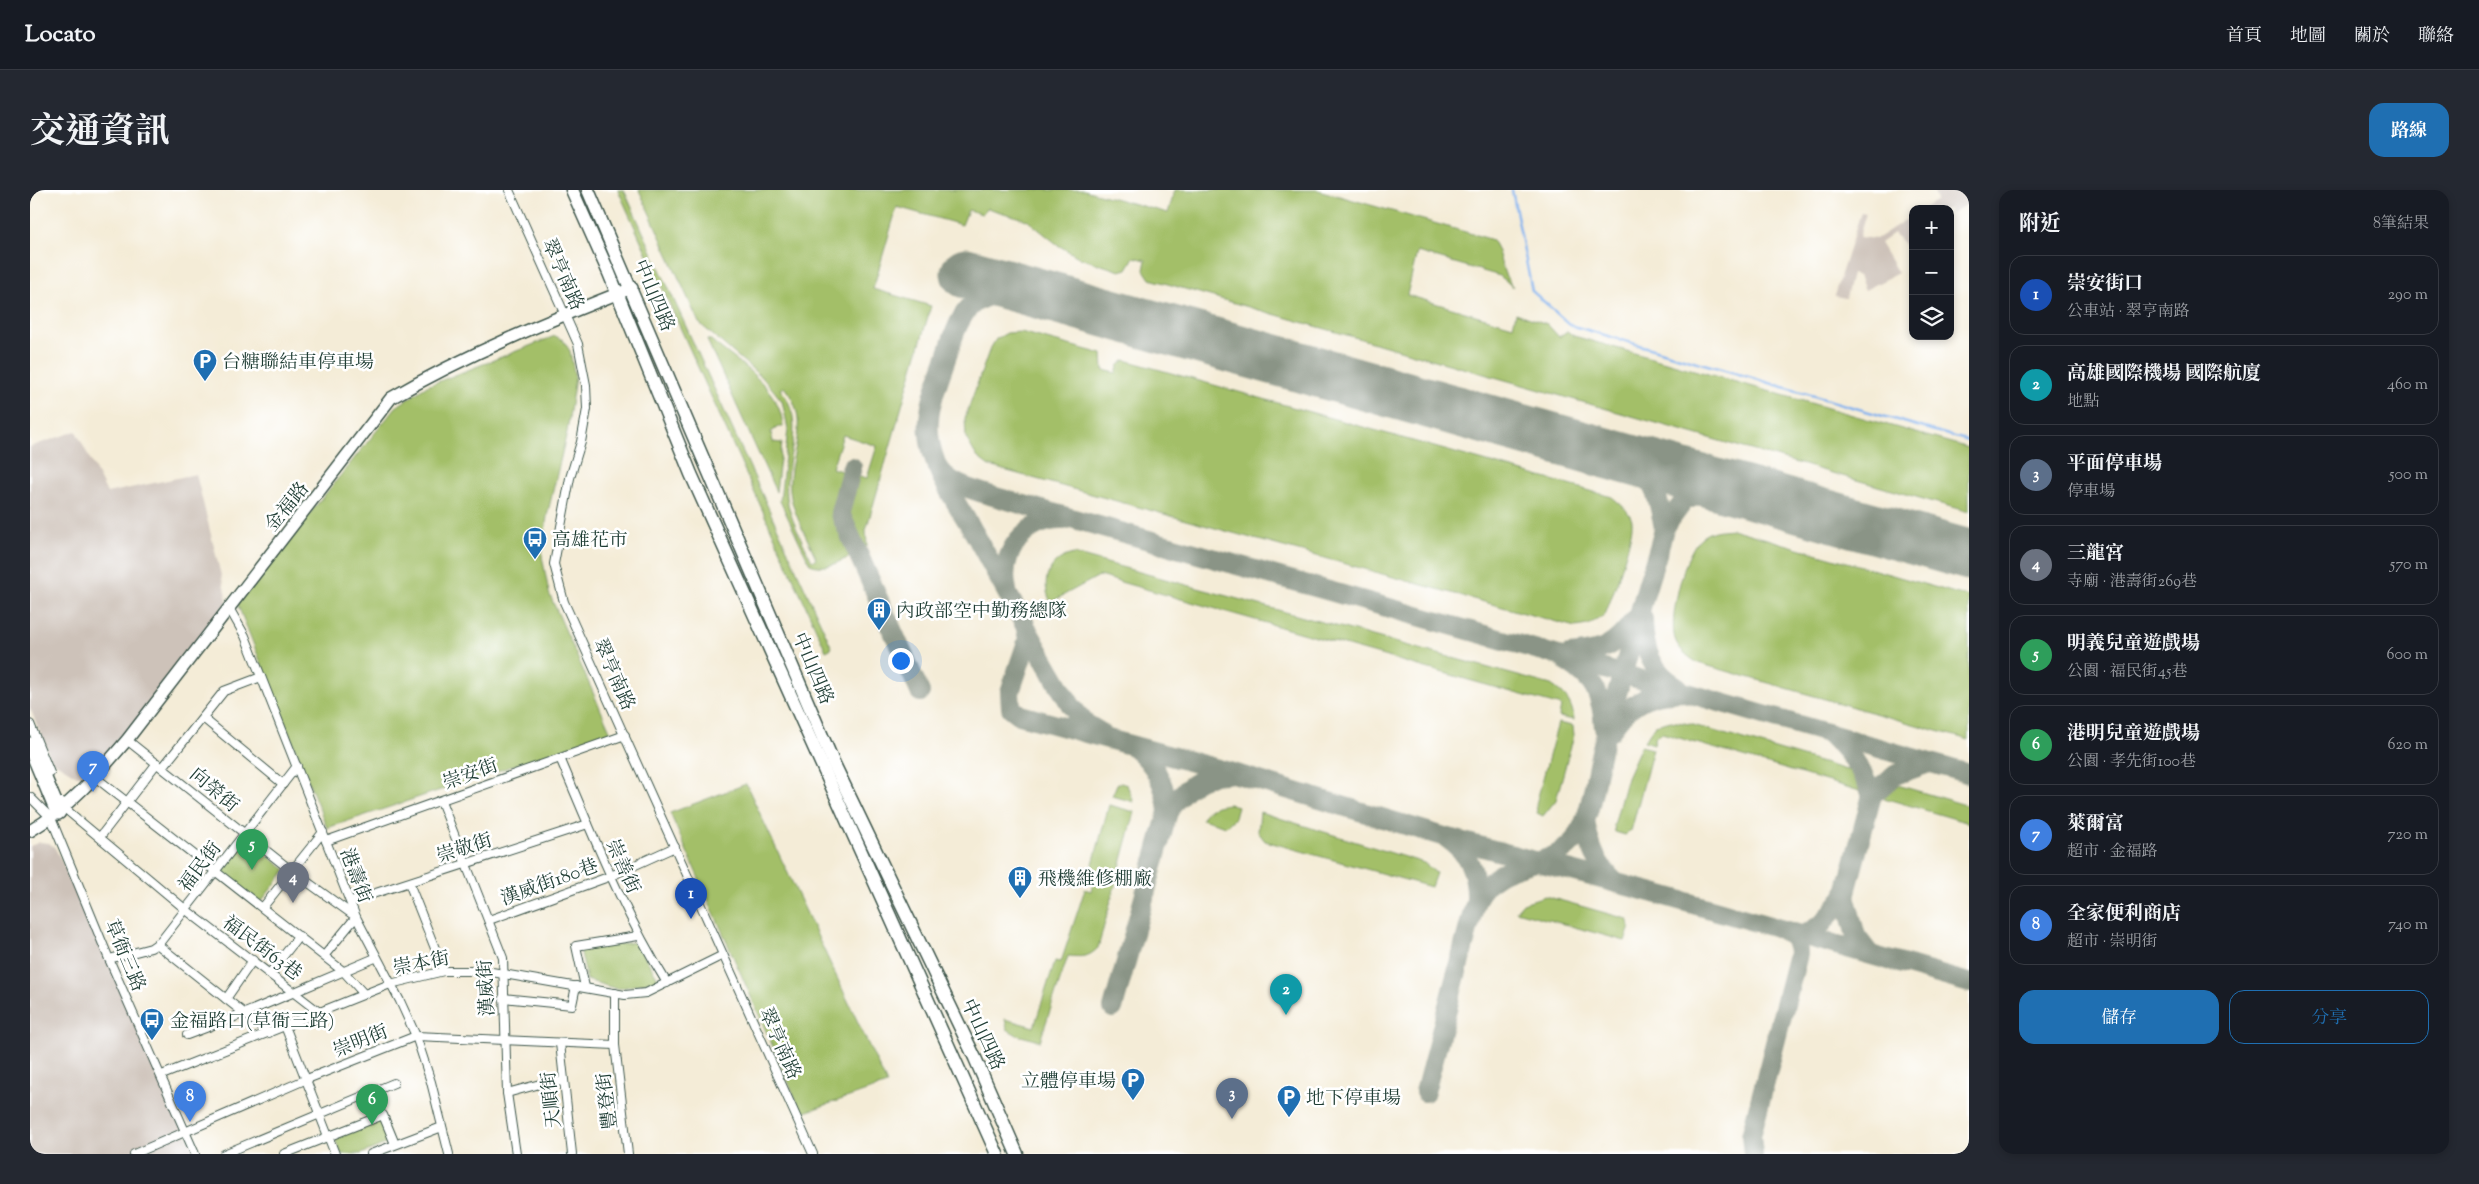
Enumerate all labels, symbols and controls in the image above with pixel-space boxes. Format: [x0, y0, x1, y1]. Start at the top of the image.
text: Locato [25, 18, 96, 52]
text: 首頁 [2226, 24, 2262, 50]
text: 地圖 [2290, 24, 2326, 50]
text: 關於 [2354, 24, 2390, 50]
text: 聯絡 [2418, 24, 2454, 50]
button: 路線 [2369, 103, 2449, 157]
text: 交通資訊 [30, 108, 170, 159]
map controls [1909, 205, 1954, 340]
button: + [1909, 205, 1954, 250]
text: 附近 [2019, 210, 2061, 240]
text: 8筆結果 [2373, 213, 2429, 236]
street label: 翠亨南路 [534, 235, 590, 315]
button: − [1909, 250, 1954, 295]
street label: 中山四路 [625, 256, 680, 336]
text: 崇安街口 [2067, 271, 2143, 298]
text: 1 [2033, 284, 2039, 307]
text: 290 m [2388, 284, 2428, 307]
button: layers [1909, 295, 1954, 340]
text: 公車站 · 翠亨南路 [2067, 301, 2190, 324]
parking icon: 台糖聯結車停車場 [192, 348, 218, 382]
place label: 台糖聯結車停車場 [222, 350, 374, 377]
text: 高雄國際機場 國際航廈 [2067, 361, 2261, 388]
text: 2 [2032, 374, 2040, 397]
text: 460 m [2387, 374, 2428, 397]
text: 地點 [2067, 391, 2099, 414]
text: 平面停車場 [2067, 451, 2162, 478]
text: 3 [2033, 464, 2039, 487]
text: 500 m [2389, 464, 2428, 487]
street label: 金福路 [260, 477, 316, 538]
text: 停車場 [2067, 481, 2115, 504]
bus stop icon: 高雄花市 [522, 526, 548, 560]
place label: 高雄花市 [552, 528, 628, 555]
text: 三龍宮 [2067, 541, 2124, 568]
text: 4 [2032, 554, 2040, 577]
text: 570 m [2390, 554, 2428, 577]
text: 寺廟 · 港壽街269巷 [2067, 571, 2197, 594]
building icon: 內政部空中勤務總隊 [866, 597, 892, 631]
place label: 內政部空中勤務總隊 [896, 599, 1067, 626]
street label: 中山四路 [784, 629, 839, 709]
text: 明義兒童遊戲場 [2067, 631, 2200, 658]
street label: 翠亨南路 [585, 635, 641, 715]
text: 5 [2033, 644, 2039, 667]
text: 600 m [2386, 644, 2428, 667]
your location [888, 648, 914, 674]
text: 公園 · 福民街45巷 [2067, 661, 2187, 684]
text: 港明兒童遊戲場 [2067, 721, 2200, 748]
text: 6 [2032, 734, 2040, 757]
text: 620 m [2388, 734, 2428, 757]
pin: 7 [77, 751, 109, 792]
text: 公園 · 孝先街100巷 [2067, 751, 2196, 774]
street label: 崇安街 [439, 753, 502, 798]
street label: 向榮街 [183, 762, 244, 820]
text: 萊爾富 [2067, 811, 2124, 838]
text: 7 [2032, 824, 2040, 847]
text: 720 m [2388, 824, 2428, 847]
street label: 崇敬街 [433, 828, 496, 871]
pin: 5 [236, 829, 268, 870]
street label: 崇善街 [598, 835, 646, 899]
street label: 福民街 [173, 837, 229, 898]
text: 超市 · 金福路 [2067, 841, 2158, 864]
street label: 港壽街 [332, 844, 377, 907]
street label: 漢威街180巷 [497, 853, 602, 913]
pin: 4 [277, 862, 309, 903]
building icon: 飛機維修棚廠 [1007, 865, 1033, 899]
place label: 飛機維修棚廠 [1038, 867, 1152, 894]
pin: 1 [675, 878, 707, 919]
text: 全家便利商店 [2067, 901, 2181, 928]
street label: 福民街63巷 [216, 910, 307, 988]
text: 8 [2032, 914, 2040, 937]
text: 740 m [2388, 914, 2428, 937]
street label: 草衙三路 [96, 916, 151, 996]
text: 超市 · 崇明街 [2067, 931, 2158, 954]
street label: 崇本街 [391, 946, 452, 983]
street label: 漢威街 [473, 959, 502, 1017]
pin: 2 [1270, 974, 1302, 1015]
button: 儲存 [2019, 990, 2219, 1044]
button: 分享 [2229, 990, 2429, 1044]
street label: 中山四路 [953, 995, 1010, 1075]
street label: 翠亨南路 [751, 1004, 807, 1084]
bus stop icon: 金福路口(草衙三路) [139, 1007, 165, 1041]
place label: 金福路口(草衙三路) [170, 1009, 334, 1036]
street label: 崇明街 [329, 1019, 392, 1066]
parking icon: 立體停車場 [1120, 1067, 1146, 1101]
place label: 立體停車場 [1021, 1069, 1116, 1096]
street label: 天順街 [536, 1070, 569, 1130]
street label: 豐登街 [592, 1071, 625, 1131]
pin: 3 [1216, 1078, 1248, 1119]
pin: 8 [174, 1081, 206, 1122]
pin: 6 [356, 1084, 388, 1125]
parking icon: 地下停車場 [1276, 1084, 1302, 1118]
place label: 地下停車場 [1306, 1086, 1401, 1113]

